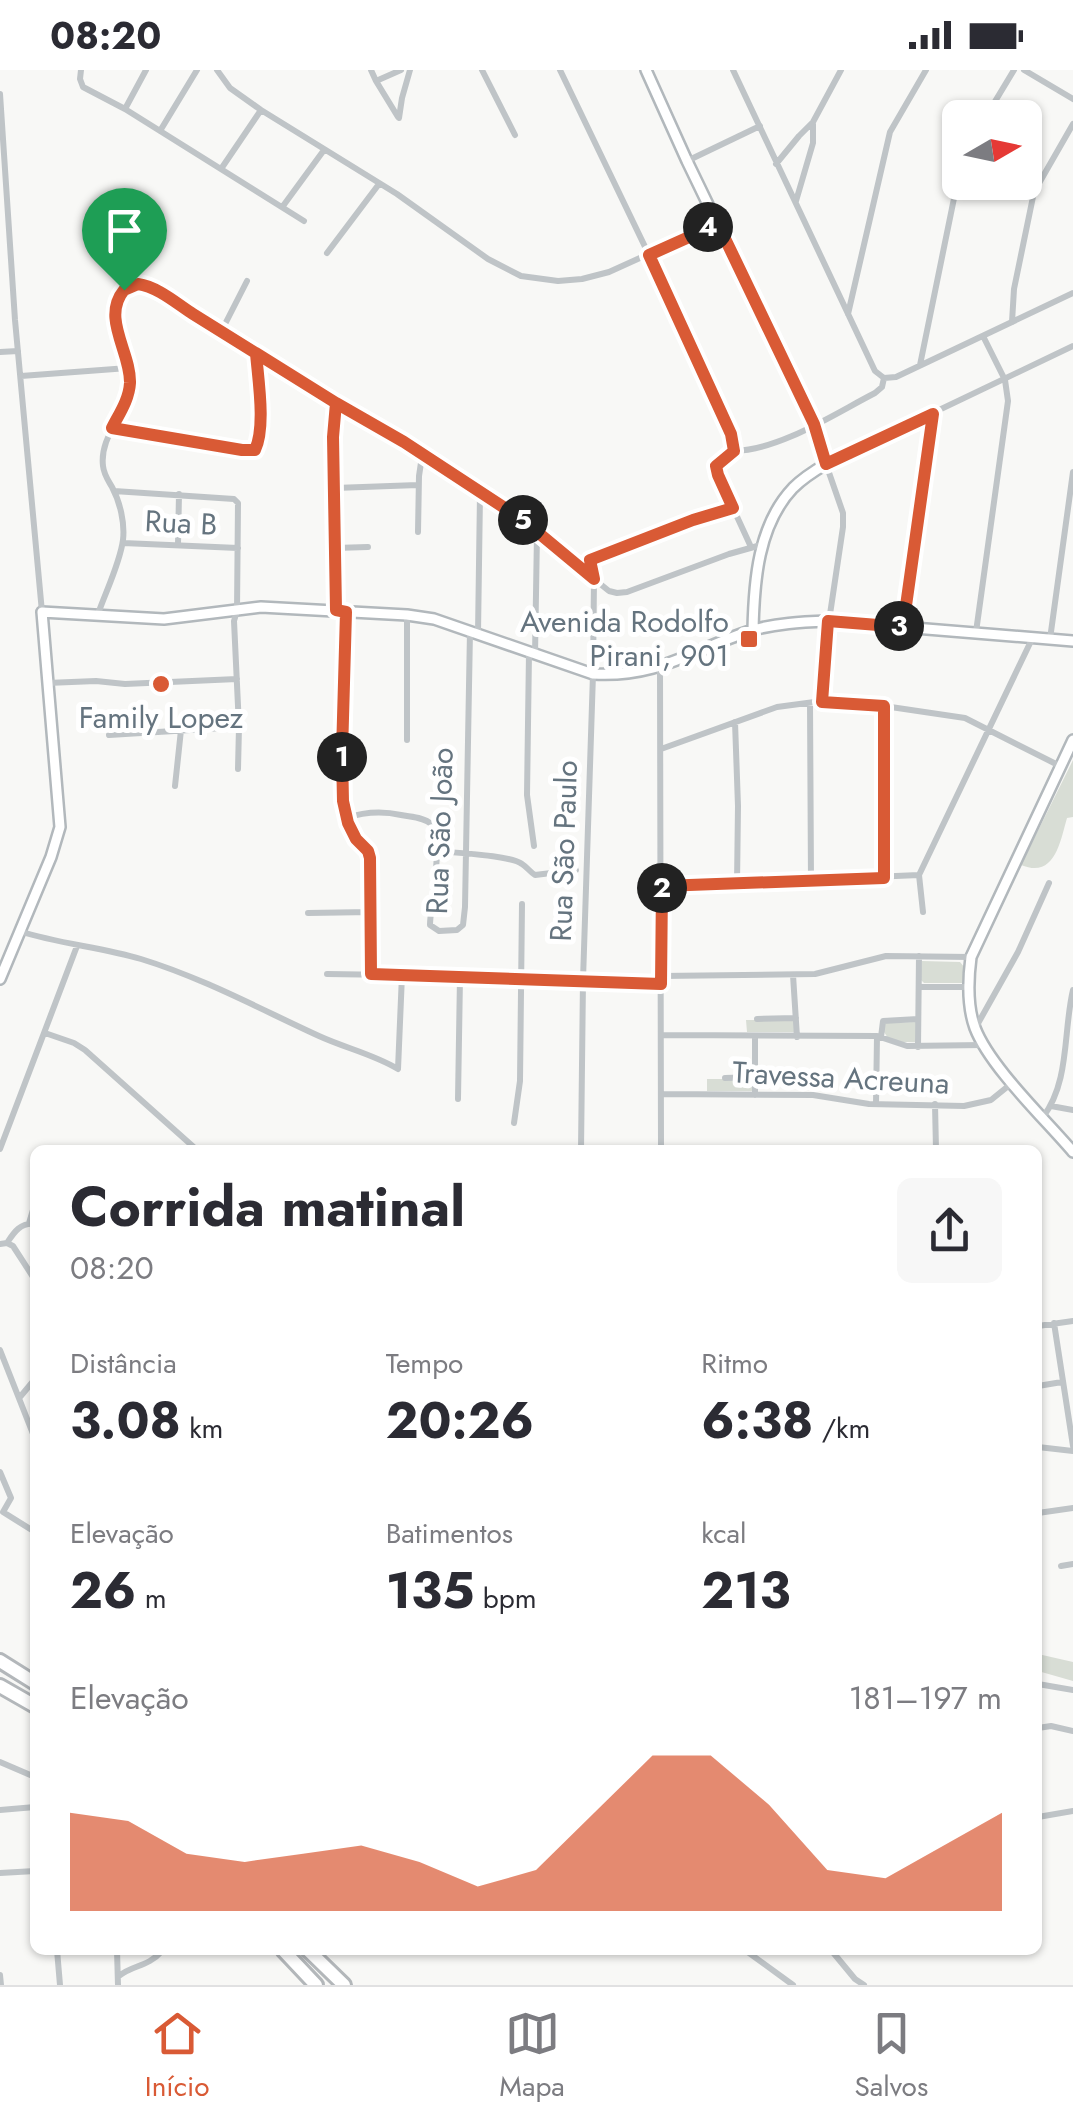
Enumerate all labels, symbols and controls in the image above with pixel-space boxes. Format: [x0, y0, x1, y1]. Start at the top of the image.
text: 08:20 [50, 8, 161, 63]
north arrow [942, 100, 1042, 200]
map controls [942, 100, 1042, 200]
pin [82, 188, 167, 291]
pin: 4 [683, 202, 733, 252]
icon: arrive [97, 203, 152, 258]
text: 4 [698, 206, 718, 247]
pin: 5 [498, 495, 548, 545]
street label: Rua B [144, 499, 218, 546]
text: 5 [514, 499, 532, 540]
place label: Avenida Rodolfo Pirani, 901 [520, 600, 729, 677]
pin: 3 [874, 601, 924, 651]
text: 3 [890, 605, 908, 646]
marker: Avenida Rodolfo Pirani, 901 [738, 628, 760, 650]
marker: Family Lopez [150, 673, 172, 695]
place label: Family Lopez [79, 696, 243, 739]
pin: 1 [317, 732, 367, 782]
text: 1 [335, 736, 349, 777]
street label: Rua São João [415, 747, 464, 915]
street label: Rua São Paulo [539, 760, 588, 942]
pin: 2 [637, 863, 687, 913]
text: 2 [653, 867, 671, 908]
street label: Travessa Acreuna [731, 1050, 951, 1105]
text: Corrida matinal [70, 1167, 465, 1247]
button: share [897, 1178, 1002, 1283]
text: 08:20 [70, 1245, 154, 1291]
text: Distância [70, 1343, 177, 1384]
text: Tempo [386, 1343, 463, 1384]
text: Ritmo [701, 1343, 768, 1384]
text: 3.08 [70, 1384, 181, 1457]
text: 20:26 [386, 1384, 534, 1457]
text: 6:38 [701, 1384, 813, 1457]
text: km [181, 1408, 223, 1449]
text: /km [813, 1408, 870, 1449]
text: Elevação [70, 1513, 174, 1554]
text: Batimentos [386, 1513, 513, 1554]
text: kcal [701, 1513, 747, 1554]
text: 26 [70, 1554, 136, 1627]
text: 135 [386, 1554, 474, 1627]
text: 213 [701, 1554, 791, 1627]
text: m [136, 1578, 167, 1619]
text: bpm [474, 1578, 537, 1619]
text: Elevação [70, 1675, 189, 1721]
text: 181–197 m [849, 1675, 1002, 1721]
tab: Início [145, 2006, 210, 2107]
tab: Mapa [499, 2006, 565, 2107]
tab: Salvos [854, 2006, 928, 2107]

